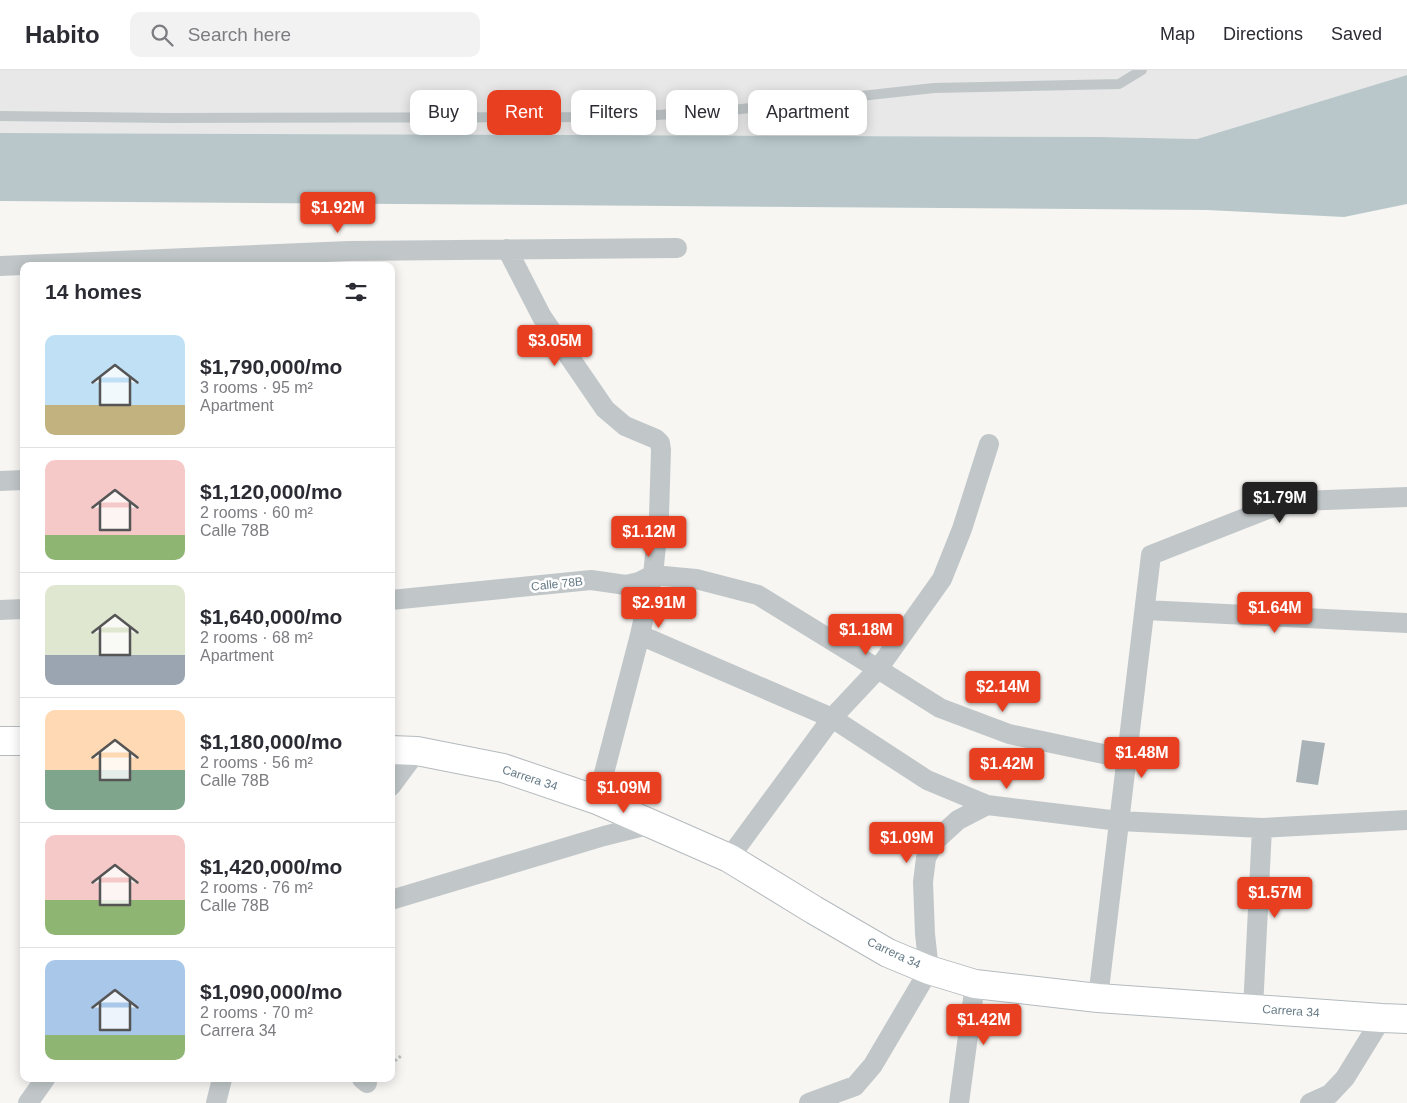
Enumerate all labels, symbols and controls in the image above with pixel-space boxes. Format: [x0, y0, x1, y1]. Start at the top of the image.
search box [130, 12, 480, 57]
text: Habito [25, 21, 100, 48]
icon: search [148, 21, 176, 49]
text: Search here [188, 24, 291, 45]
text: Map [1160, 24, 1195, 44]
text: Directions [1223, 24, 1303, 44]
text: Saved [1331, 24, 1382, 44]
chip: Buy [410, 90, 477, 135]
chip: Rent [487, 90, 561, 135]
chip: Filters [571, 90, 656, 135]
chip: New [666, 90, 738, 135]
chip: Apartment [748, 90, 867, 135]
pin: $1.92M [297, 191, 379, 234]
text: $1.92M [311, 199, 365, 216]
icon: filters [342, 278, 370, 306]
text: 14 homes [45, 280, 142, 303]
pin: $3.05M [514, 324, 596, 367]
text: $3.05M [528, 332, 582, 349]
icon: home [85, 355, 145, 415]
text: $1,790,000/mo [200, 355, 342, 378]
text: 3 rooms · 95 m² [200, 379, 313, 396]
text: Apartment [200, 397, 274, 414]
icon: home [85, 480, 145, 540]
text: $1,120,000/mo [200, 480, 342, 503]
pin: $1.79M [1239, 482, 1321, 524]
text: $1.79M [1253, 489, 1307, 506]
text: 2 rooms · 60 m² [200, 504, 313, 521]
pin: $1.12M [608, 516, 690, 558]
text: Calle 78B [200, 522, 269, 539]
text: $1.12M [622, 523, 676, 540]
street label: Calle 78B [530, 574, 584, 594]
pin: $2.91M [618, 586, 700, 629]
pin: $1.64M [1234, 592, 1316, 634]
text: $2.91M [632, 594, 686, 611]
text: $1.64M [1248, 599, 1302, 616]
icon: home [85, 605, 145, 665]
text: $1,640,000/mo [200, 605, 342, 628]
pin: $1.18M [825, 614, 907, 656]
text: $1.18M [839, 621, 893, 638]
text: 2 rooms · 68 m² [200, 629, 313, 646]
text: Apartment [200, 647, 274, 664]
pin: $2.14M [962, 670, 1044, 713]
text: $2.14M [976, 678, 1030, 695]
icon: home [85, 730, 145, 790]
text: $1,180,000/mo [200, 730, 342, 753]
pin: $1.48M [1101, 736, 1183, 779]
text: $1.48M [1115, 744, 1169, 761]
pin: $1.42M [966, 748, 1048, 790]
text: 2 rooms · 56 m² [200, 754, 313, 771]
text: $1.42M [980, 755, 1034, 772]
street label: Carrera 34 [501, 762, 560, 794]
text: Calle 78B [200, 772, 269, 789]
pin: $1.09M [583, 772, 665, 814]
text: $1.09M [597, 779, 651, 796]
pin: $1.09M [866, 822, 948, 864]
text: $1.09M [880, 829, 934, 846]
icon: home [85, 855, 145, 915]
text: $1,420,000/mo [200, 855, 342, 878]
pin: $1.57M [1234, 876, 1316, 919]
text: 2 rooms · 76 m² [200, 879, 313, 896]
text: $1.57M [1248, 884, 1302, 901]
text: Calle 78B [200, 897, 269, 914]
street label: Carrera 34 [865, 935, 923, 972]
icon: home [85, 980, 145, 1040]
text: $1,090,000/mo [200, 980, 342, 1003]
street label: Carrera 34 [1262, 1002, 1320, 1020]
text: 2 rooms · 70 m² [200, 1004, 313, 1021]
pin: $1.42M [943, 1004, 1025, 1046]
text: $1.42M [957, 1011, 1011, 1028]
text: Carrera 34 [200, 1022, 276, 1039]

